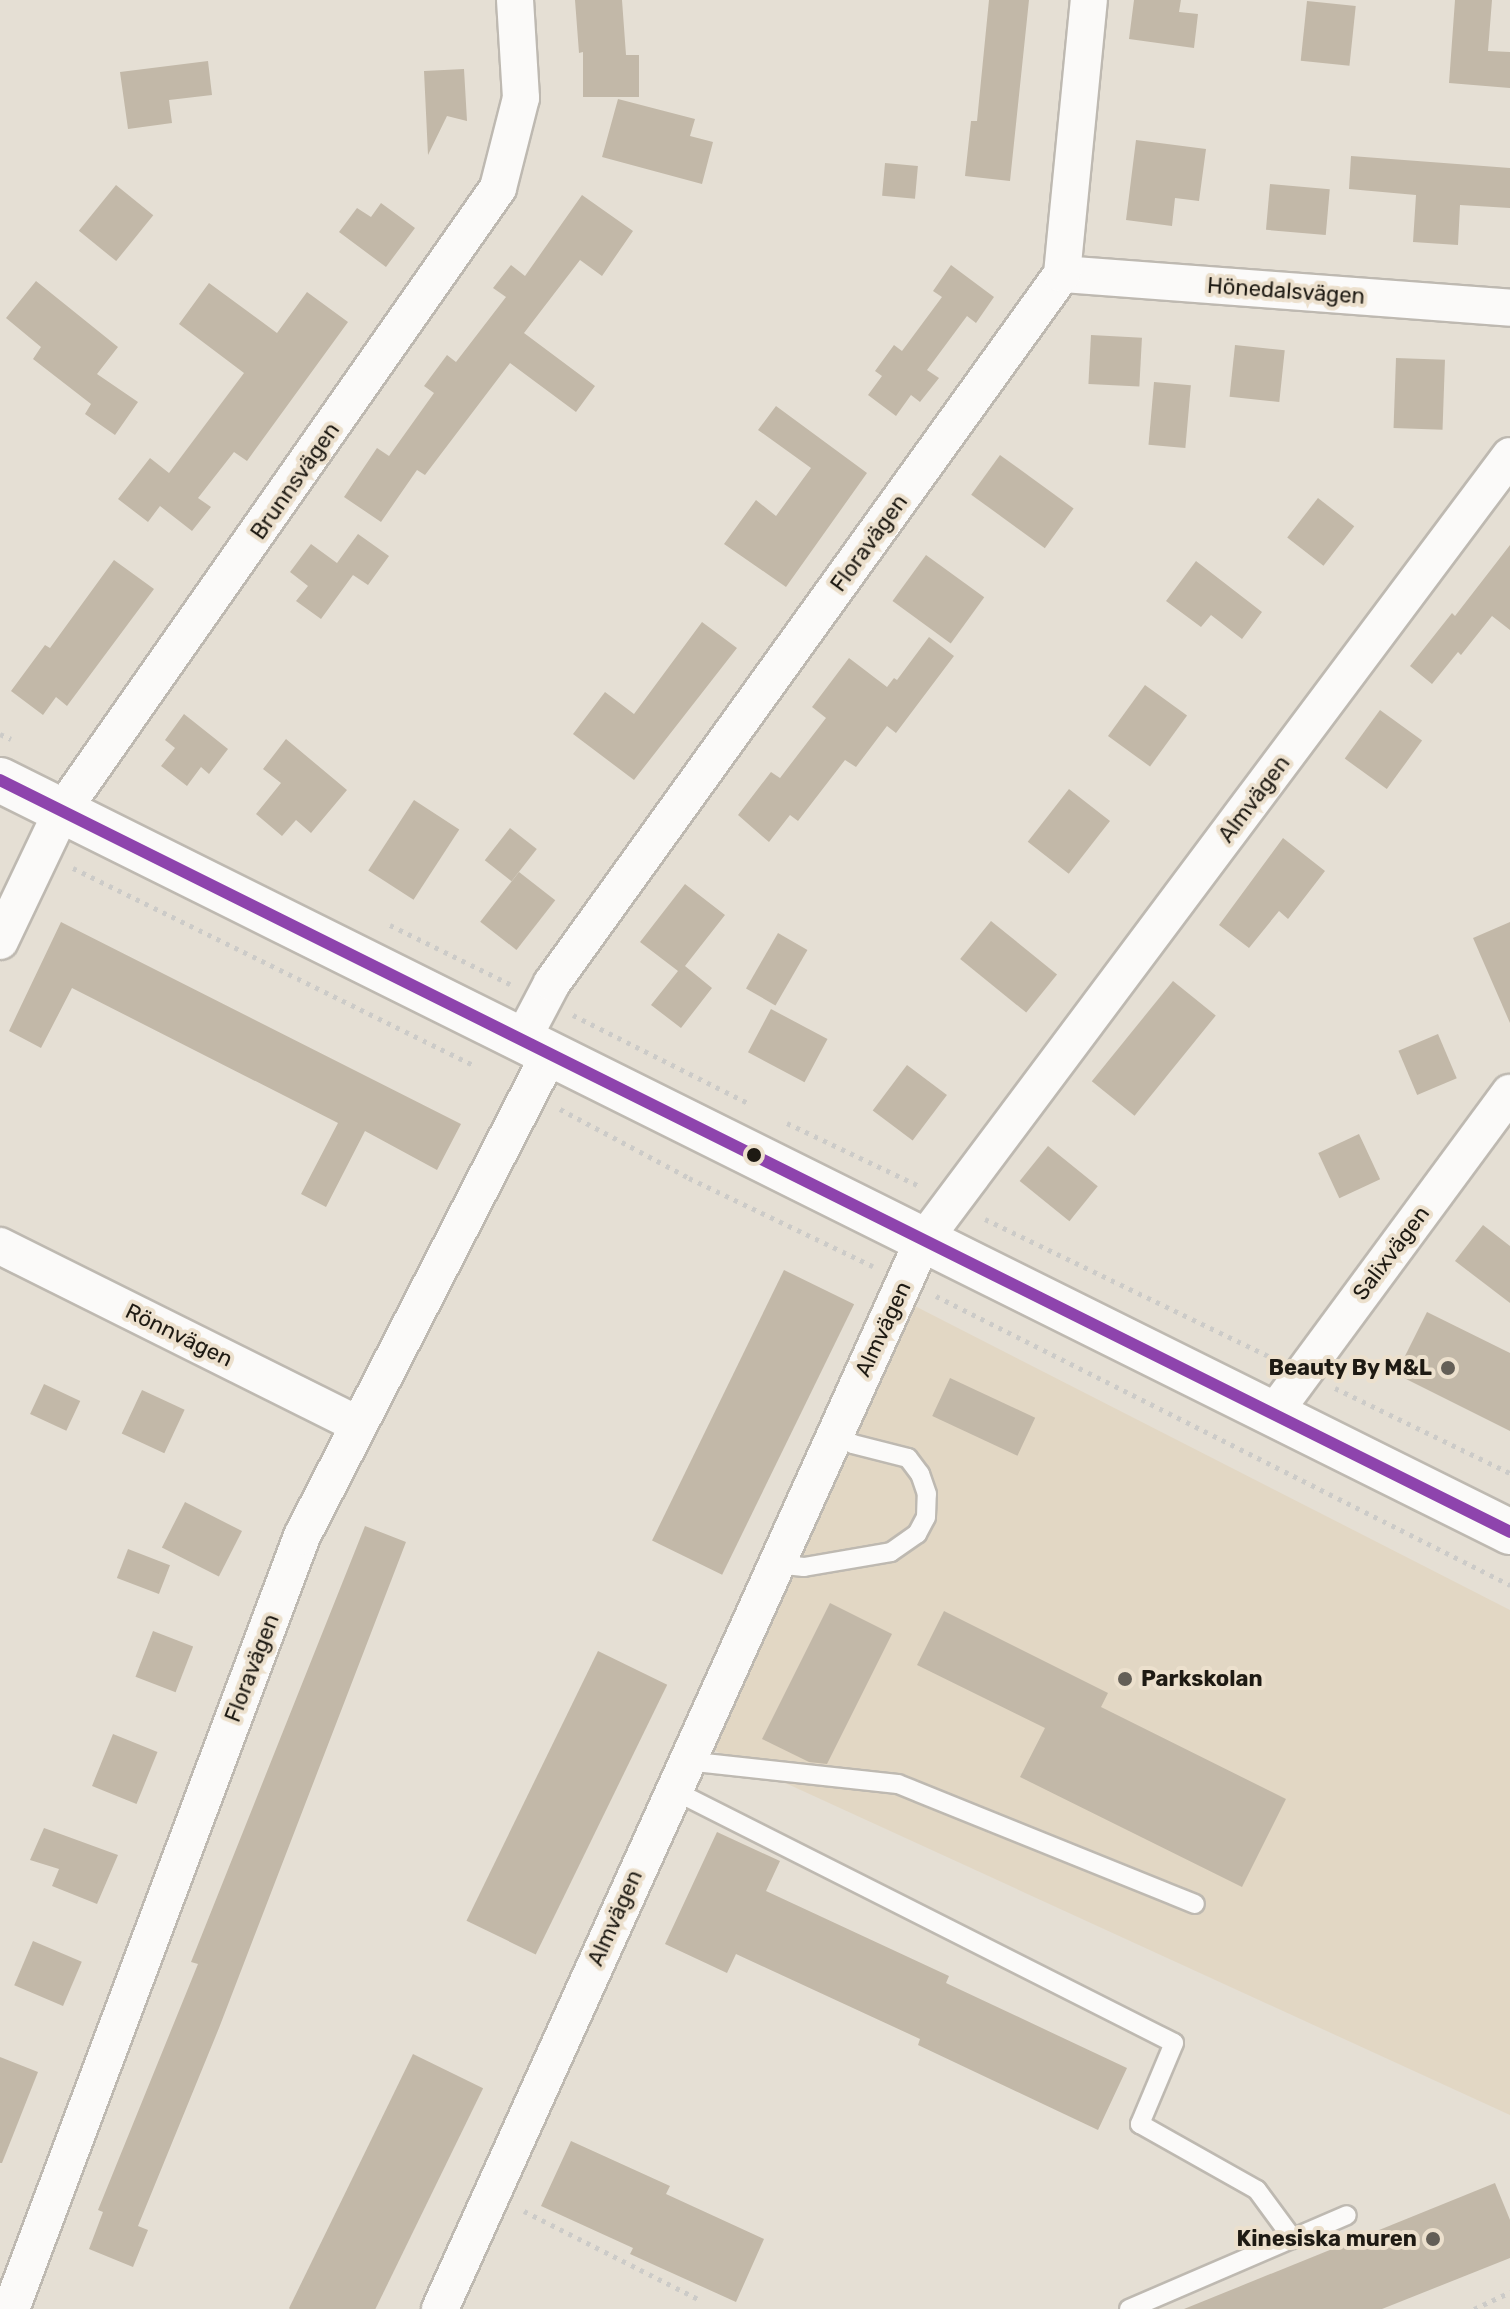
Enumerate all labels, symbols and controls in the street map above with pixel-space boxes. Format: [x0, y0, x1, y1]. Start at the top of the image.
street label: Hönedalsvägen [1206, 272, 1366, 310]
street label: Brunnsvägen [245, 418, 345, 544]
street label: Floravägen [825, 489, 913, 597]
street label: Almvägen [1213, 750, 1295, 848]
unlabelled marker [746, 1147, 762, 1163]
street label: Salixvägen [1347, 1201, 1435, 1305]
street label: Almvägen [849, 1277, 917, 1381]
street label: Rönnvägen [121, 1298, 237, 1372]
place label: Beauty By M&L [1267, 1355, 1432, 1381]
marker: Beauty By M&L [1439, 1359, 1457, 1377]
street label: Floravägen [219, 1610, 285, 1726]
place label: Parkskolan [1141, 1666, 1263, 1692]
marker: Parkskolan [1116, 1670, 1134, 1688]
street label: Almvägen [582, 1866, 648, 1970]
place label: Kinesiska muren [1237, 2226, 1417, 2252]
marker: Kinesiska muren [1424, 2230, 1442, 2248]

